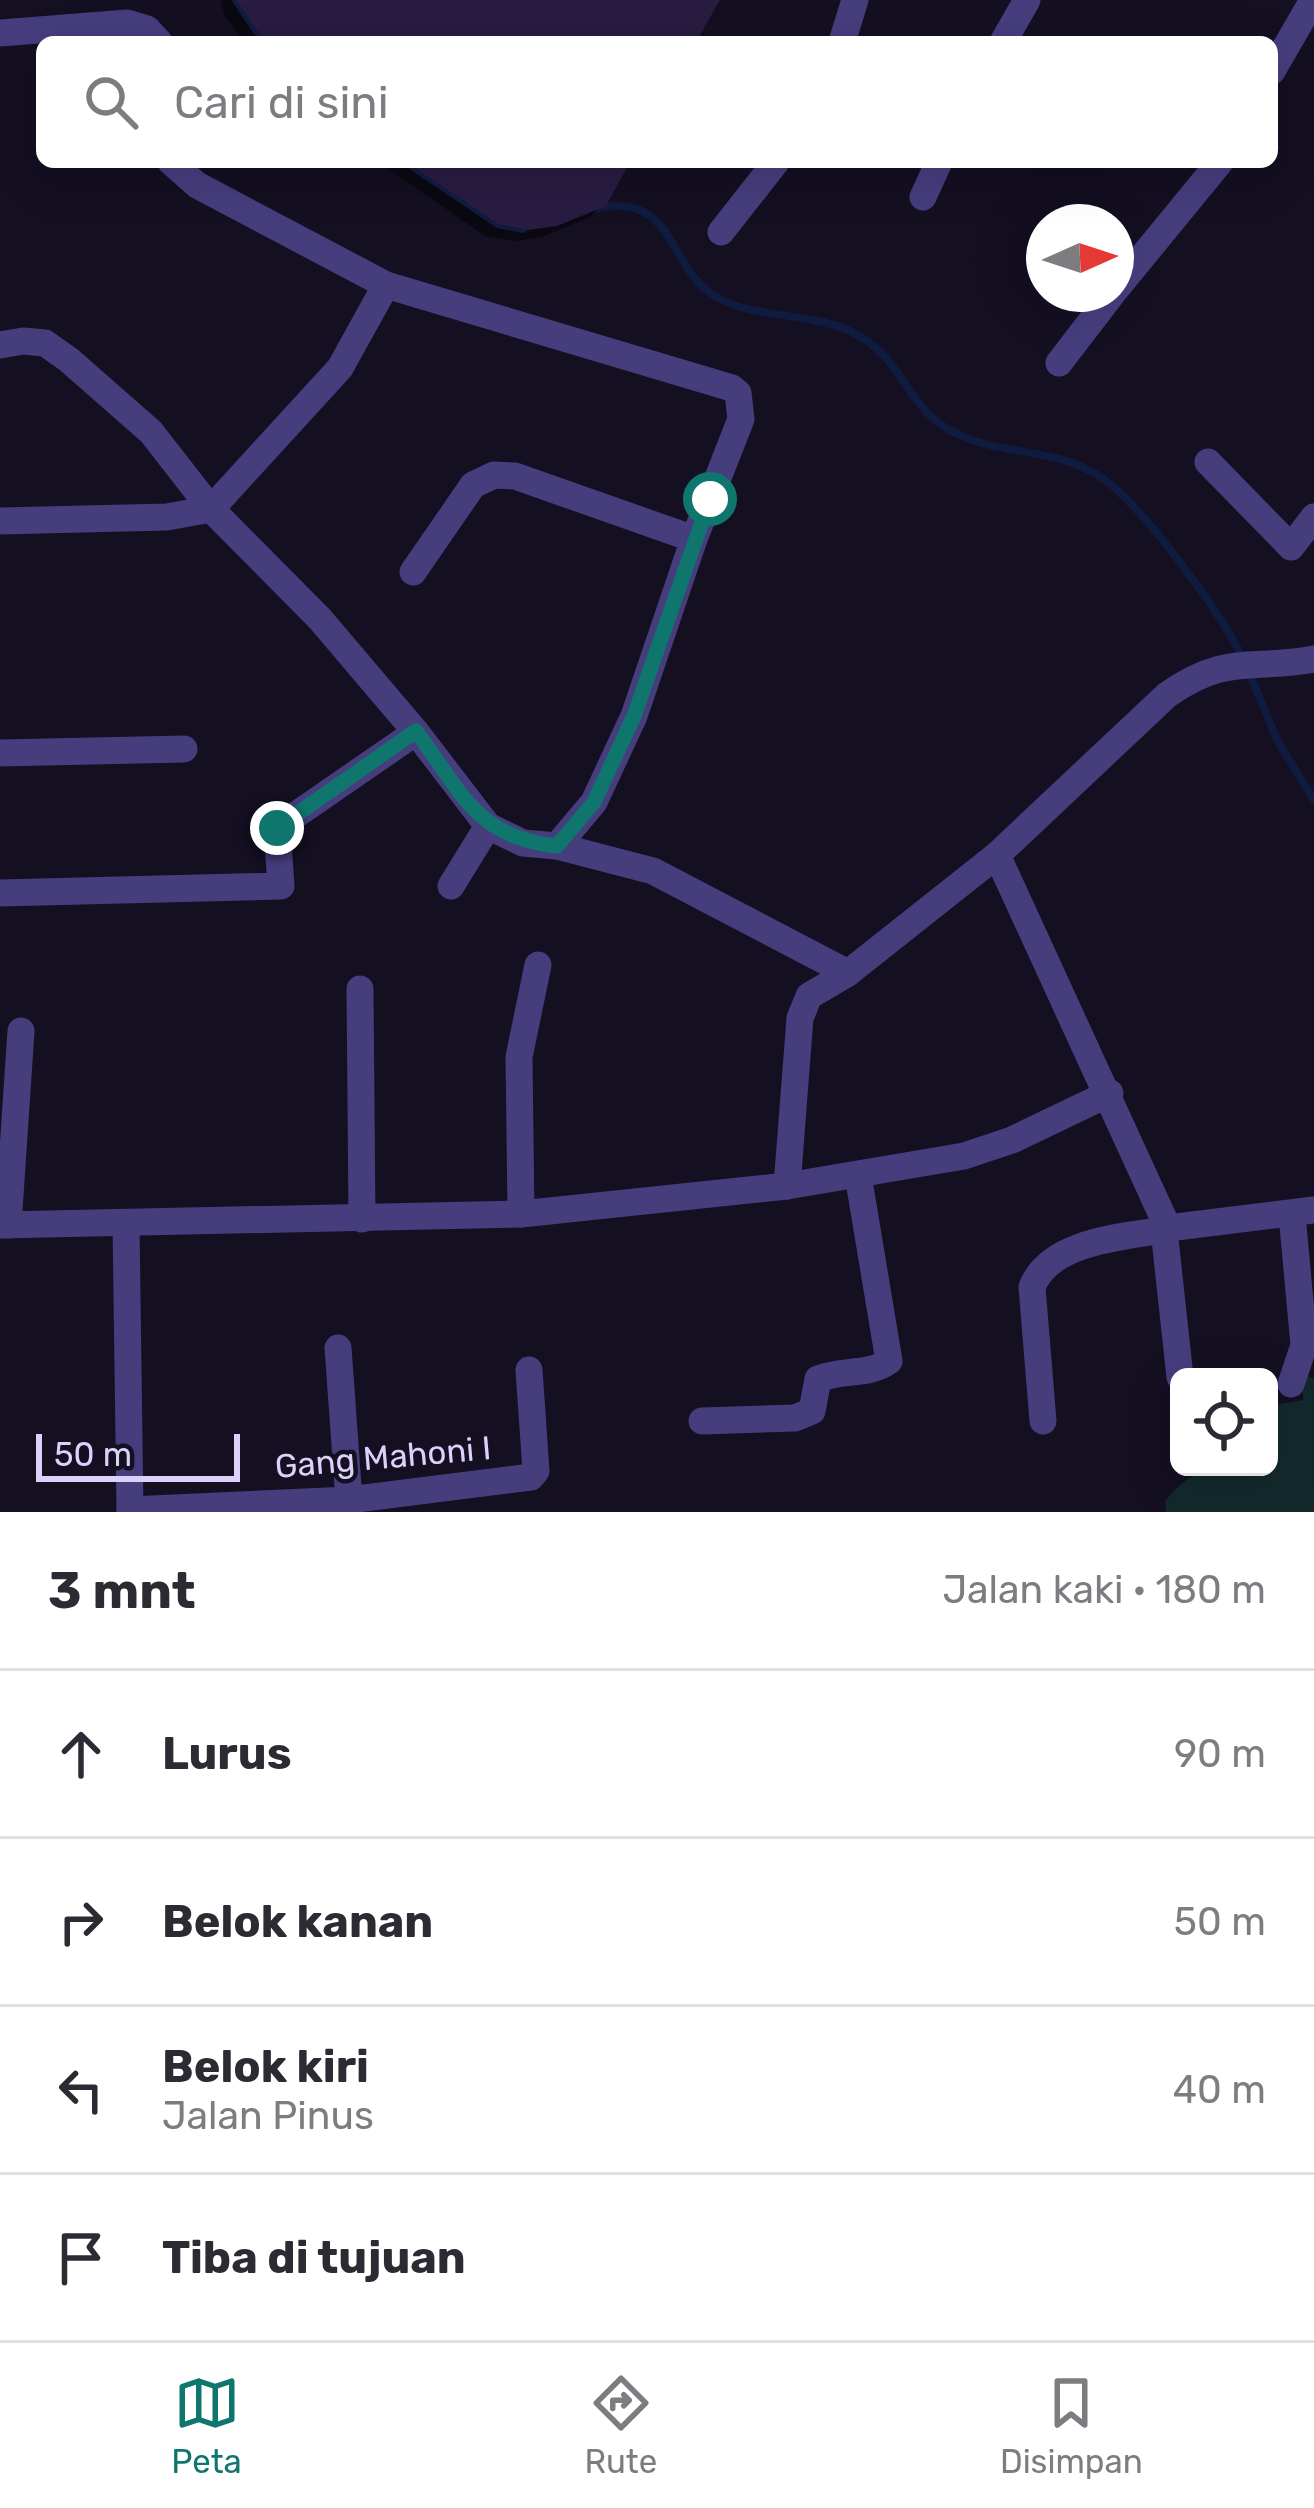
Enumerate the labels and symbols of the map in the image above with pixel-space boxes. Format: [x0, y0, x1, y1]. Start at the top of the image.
north arrow [1026, 204, 1134, 312]
route start [683, 472, 737, 526]
route end [250, 801, 304, 855]
scale bar [36, 1428, 240, 1481]
street label: Gang Mahoni I [273, 1428, 493, 1486]

